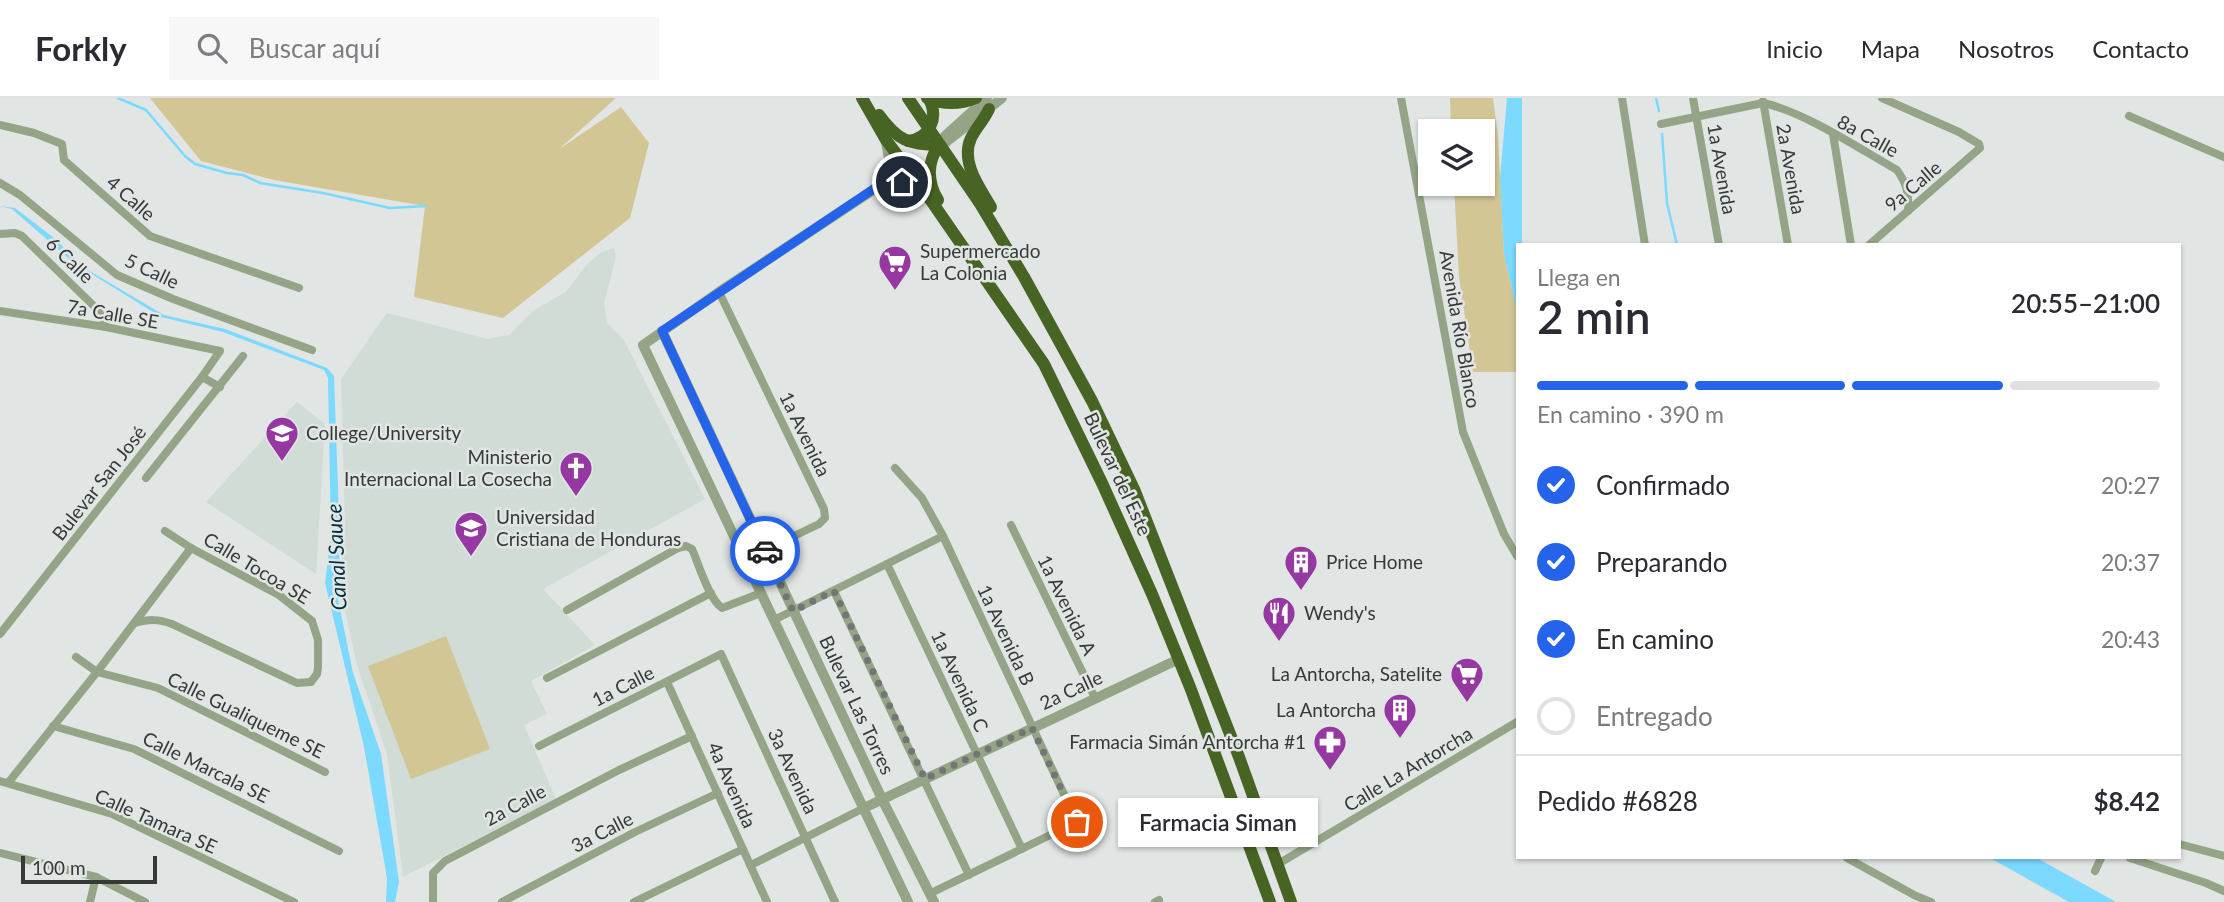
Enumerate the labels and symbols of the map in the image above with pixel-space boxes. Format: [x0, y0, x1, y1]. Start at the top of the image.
street label: 8a Calle [1834, 109, 1903, 162]
street label: 1a Avenida [1703, 122, 1742, 216]
street label: 2a Avenida [1772, 122, 1811, 216]
pin [872, 152, 932, 212]
street label: 9a Calle [1880, 155, 1946, 216]
street label: 4 Calle [102, 170, 160, 225]
street label: 6 Calle [42, 232, 99, 288]
place label: Supermercado La Colonia [920, 239, 1040, 284]
supermarket icon: Supermercado La Colonia [876, 243, 914, 292]
street label: 5 Calle [122, 248, 183, 293]
street label: Avenida Río Blanco [1435, 248, 1486, 410]
street label: 7a Calle SE [65, 294, 161, 333]
street label: 1a Avenida [775, 388, 836, 480]
street label: Bulevar del Este [1080, 409, 1157, 539]
school or university icon: College/University [263, 414, 301, 463]
street label: Bulevar San José [47, 421, 150, 544]
place label: College/University [306, 421, 462, 444]
place label: Ministerio Internacional La Cosecha [344, 445, 552, 490]
church icon: Ministerio Internacional La Cosecha [557, 449, 595, 498]
water label: Canal Sauce [320, 503, 351, 611]
place label: Universidad Cristiana de Honduras [496, 505, 681, 550]
school or university icon: Universidad Cristiana de Honduras [452, 509, 490, 558]
courier [730, 516, 800, 586]
street label: Calle Tocoa SE [200, 527, 315, 608]
building icon: Price Home [1282, 543, 1320, 592]
place label: Price Home [1326, 550, 1423, 573]
street label: 1a Avenida A [1033, 551, 1102, 659]
street label: 1a Avenida B [973, 581, 1040, 689]
restaurant icon: Wendy's [1260, 594, 1298, 643]
place label: Wendy's [1304, 601, 1376, 624]
street label: 1a Avenida C [927, 626, 994, 735]
street label: Bulevar Las Torres [815, 632, 900, 778]
supermarket icon: La Antorcha, Satelite [1448, 655, 1486, 704]
street label: 1a Calle [588, 660, 658, 711]
place label: La Antorcha, Satelite [1271, 662, 1442, 685]
street label: 2a Calle [1036, 665, 1106, 714]
street label: Calle Gualiqueme SE [164, 667, 329, 763]
building icon: La Antorcha [1381, 691, 1419, 740]
place label: La Antorcha [1276, 698, 1376, 721]
street label: Calle La Antorcha [1339, 721, 1476, 816]
pharmacy icon: Farmacia Simán Antorcha #1 [1311, 723, 1349, 772]
street label: 3a Avenida [764, 724, 823, 817]
street label: Calle Marcala SE [139, 726, 273, 807]
place label: Farmacia Simán Antorcha #1 [1069, 730, 1306, 753]
street label: 4a Avenida [703, 738, 762, 831]
street label: 2a Calle [480, 779, 550, 830]
street label: Calle Tamara SE [92, 783, 221, 858]
pin [1047, 792, 1107, 852]
callout: Farmacia Siman [1119, 798, 1318, 846]
street label: 3a Calle [567, 806, 637, 857]
scale bar [21, 853, 158, 885]

